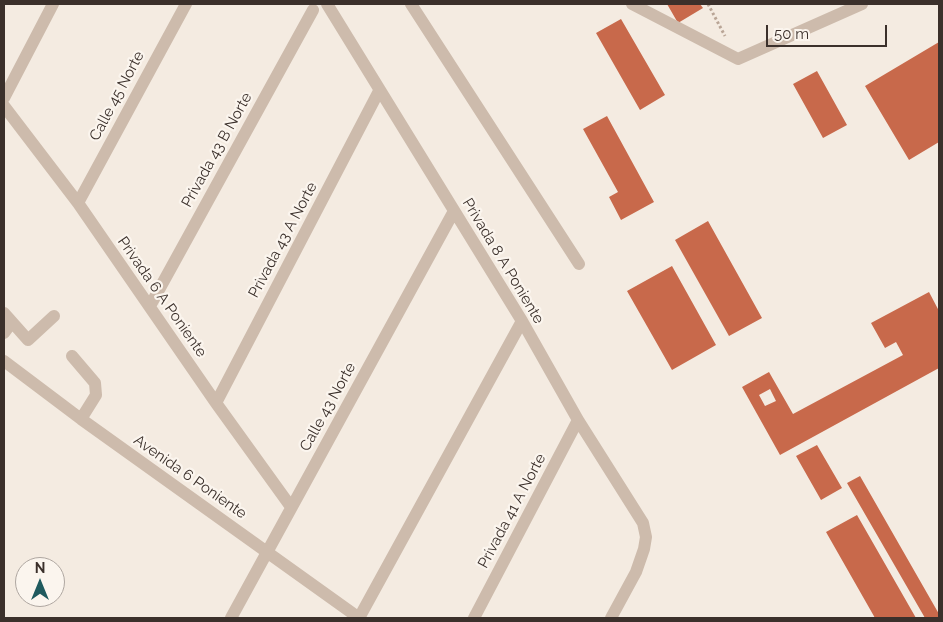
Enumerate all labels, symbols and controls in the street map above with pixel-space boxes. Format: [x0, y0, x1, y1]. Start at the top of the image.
scale bar [768, 15, 889, 47]
text: 50 m [774, 25, 809, 43]
street label: Calle 45 Norte [86, 48, 148, 144]
street label: Privada 43 B Norte [178, 90, 256, 210]
street label: Privada 43 A Norte [245, 179, 321, 301]
street label: Privada 8 A Poniente [458, 195, 548, 327]
street label: Privada 6 A Poniente [114, 233, 210, 361]
street label: Calle 43 Norte [296, 360, 360, 454]
street label: Avenida 6 Poniente [130, 431, 250, 523]
street label: Privada 41 A Norte [474, 451, 550, 571]
north arrow [15, 557, 65, 607]
text: N [35, 560, 45, 576]

